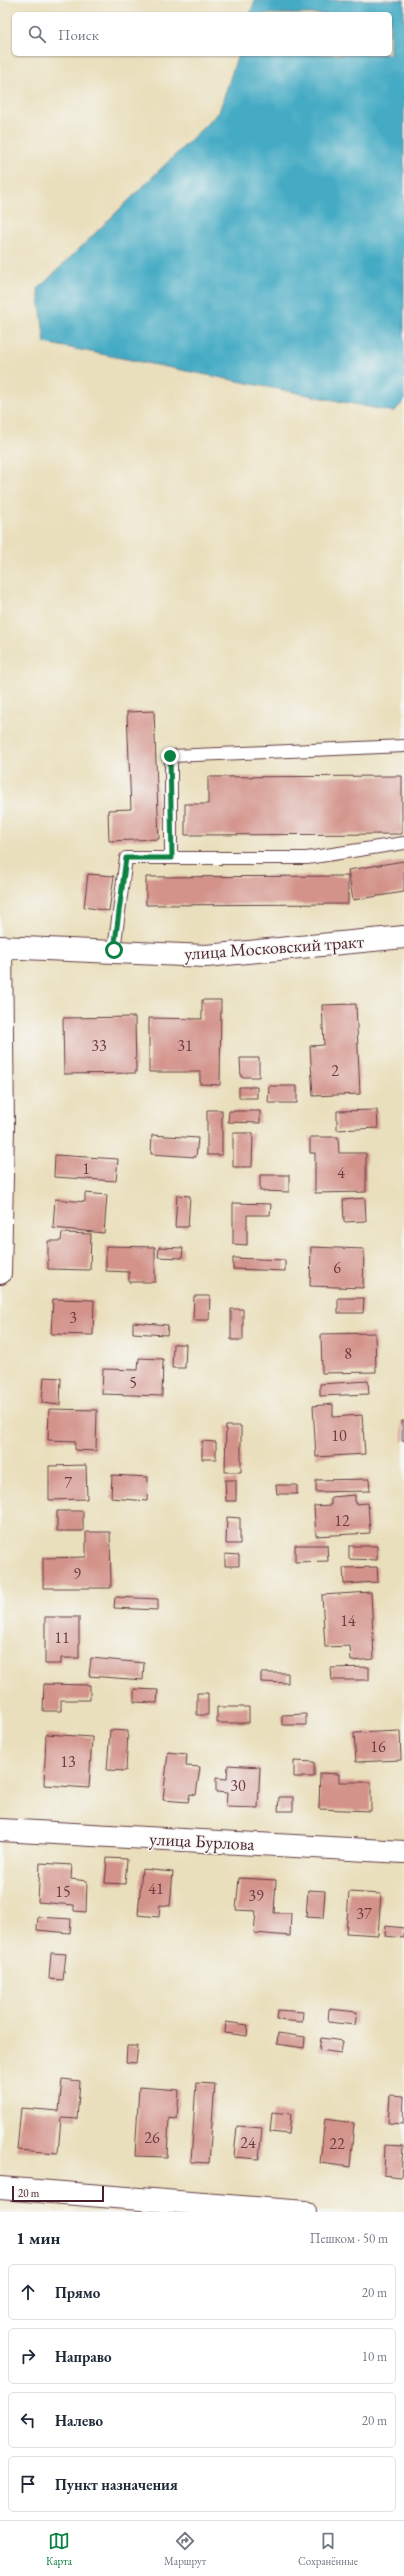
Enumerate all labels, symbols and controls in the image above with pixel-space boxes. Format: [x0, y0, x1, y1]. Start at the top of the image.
search box [12, 12, 392, 56]
icon: search [26, 23, 48, 45]
text: Поиск [58, 25, 99, 44]
route end [161, 747, 179, 765]
street label: улица Московский тракт [183, 929, 365, 965]
route start [105, 941, 123, 959]
house number: 33 [91, 1035, 107, 1056]
house number: 31 [177, 1035, 193, 1056]
house number: 2 [331, 1060, 339, 1081]
house number: 1 [82, 1158, 90, 1179]
house number: 4 [337, 1162, 345, 1183]
house number: 6 [333, 1257, 341, 1278]
house number: 3 [69, 1307, 77, 1328]
house number: 8 [344, 1343, 352, 1364]
house number: 5 [129, 1372, 137, 1393]
house number: 10 [331, 1425, 347, 1446]
house number: 7 [64, 1472, 72, 1493]
house number: 12 [334, 1510, 350, 1531]
house number: 9 [73, 1563, 81, 1584]
house number: 14 [340, 1610, 356, 1631]
house number: 11 [54, 1627, 70, 1648]
house number: 16 [370, 1736, 386, 1757]
house number: 13 [60, 1751, 76, 1772]
house number: 30 [230, 1775, 246, 1796]
street label: улица Бурлова [149, 1827, 256, 1855]
house number: 41 [148, 1878, 164, 1899]
house number: 15 [55, 1881, 71, 1902]
house number: 39 [248, 1885, 264, 1906]
house number: 37 [356, 1903, 372, 1924]
house number: 26 [144, 2127, 160, 2148]
house number: 24 [240, 2132, 256, 2153]
house number: 22 [329, 2133, 345, 2154]
scale bar [12, 2184, 104, 2203]
text: 20 m [18, 2186, 39, 2200]
text: 1 мин [16, 2227, 60, 2249]
text: Пешком · 50 m [310, 2230, 388, 2247]
icon: ahead [17, 2281, 39, 2303]
text: Прямо [55, 2283, 100, 2302]
text: 20 m [362, 2284, 387, 2301]
icon: right [17, 2345, 39, 2367]
text: Направо [55, 2347, 112, 2366]
text: 10 m [362, 2348, 387, 2365]
icon: left [17, 2409, 39, 2431]
text: Налево [55, 2411, 103, 2430]
text: 20 m [362, 2412, 387, 2429]
icon: arrive [17, 2473, 39, 2495]
text: Пункт назначения [55, 2475, 178, 2494]
tab: Карта [46, 2530, 72, 2568]
tab: Маршрут [164, 2530, 206, 2568]
tab: Сохранённые [298, 2530, 358, 2568]

